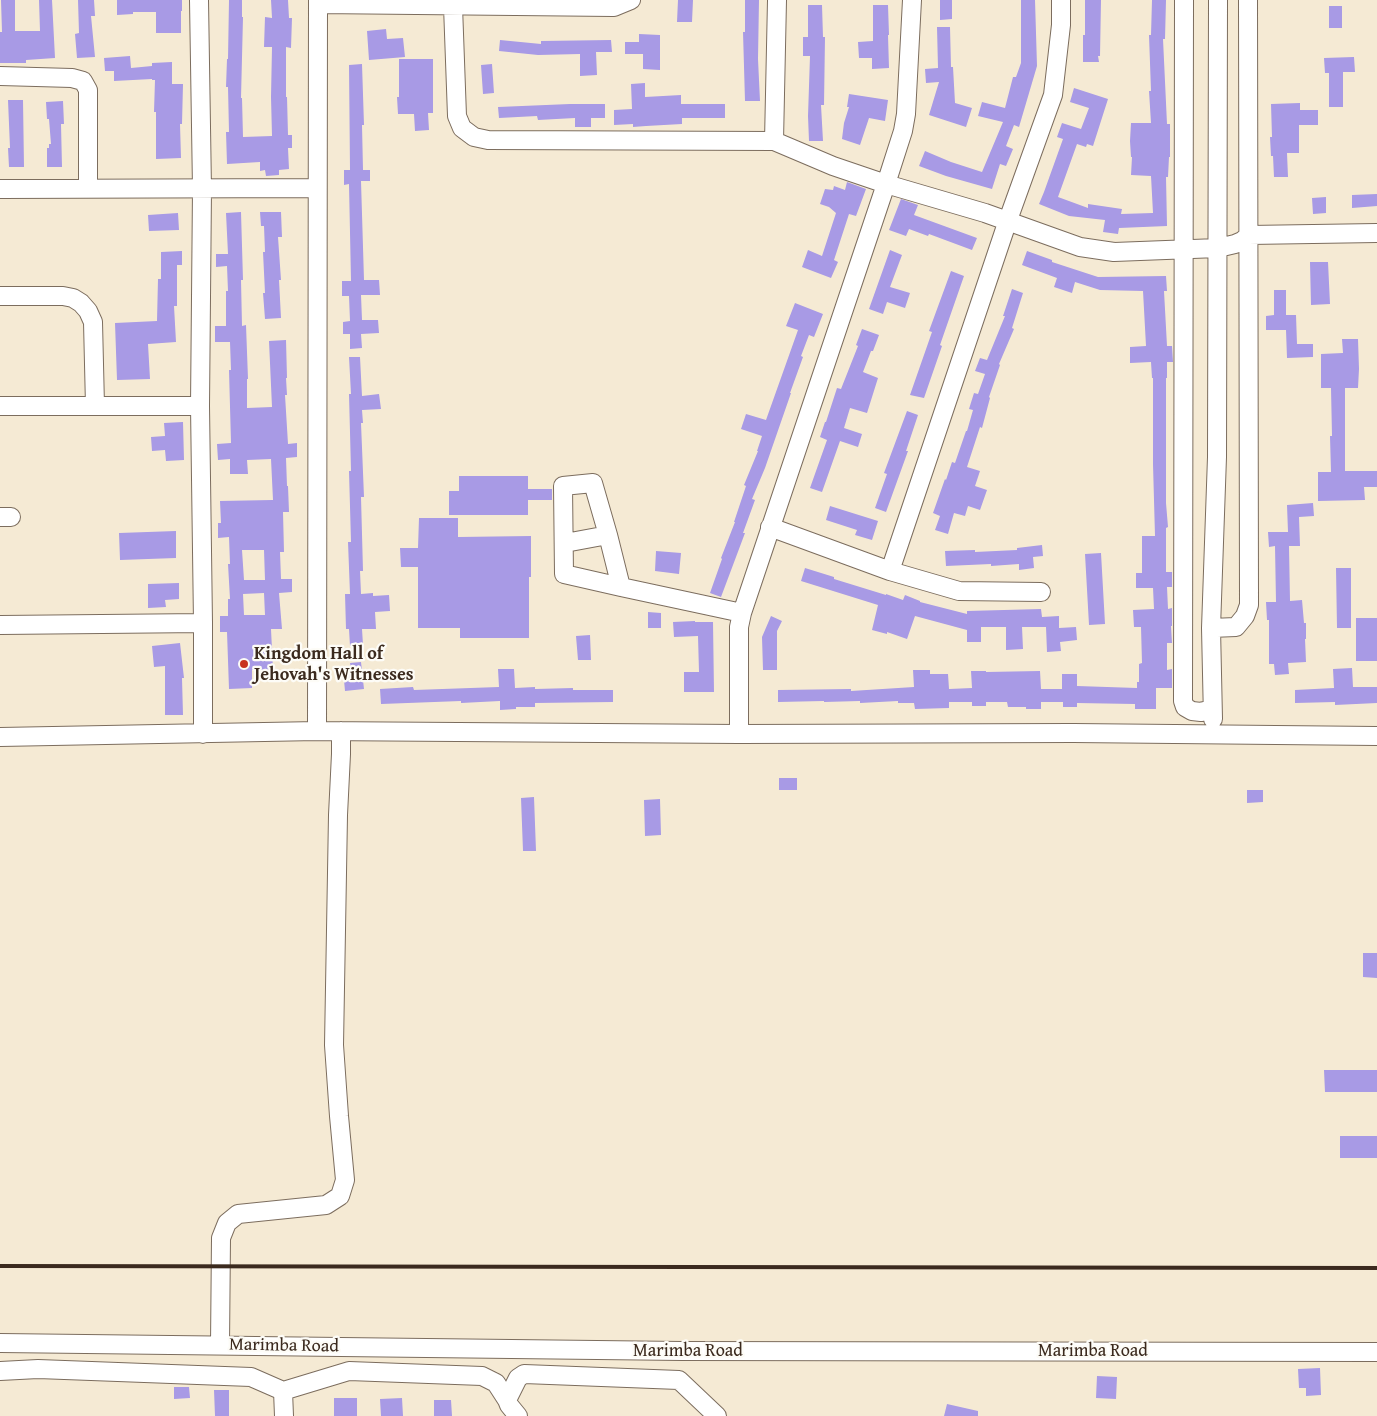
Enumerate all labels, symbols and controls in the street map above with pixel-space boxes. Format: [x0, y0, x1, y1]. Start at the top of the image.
place label: Kingdom Hall of Jehovah's Witnesses [254, 643, 414, 686]
marker: Kingdom Hall of Jehovah's Witnesses [238, 658, 250, 670]
street label: Marimba Road [229, 1334, 339, 1358]
street label: Marimba Road [633, 1340, 743, 1362]
street label: Marimba Road [1038, 1340, 1148, 1362]

